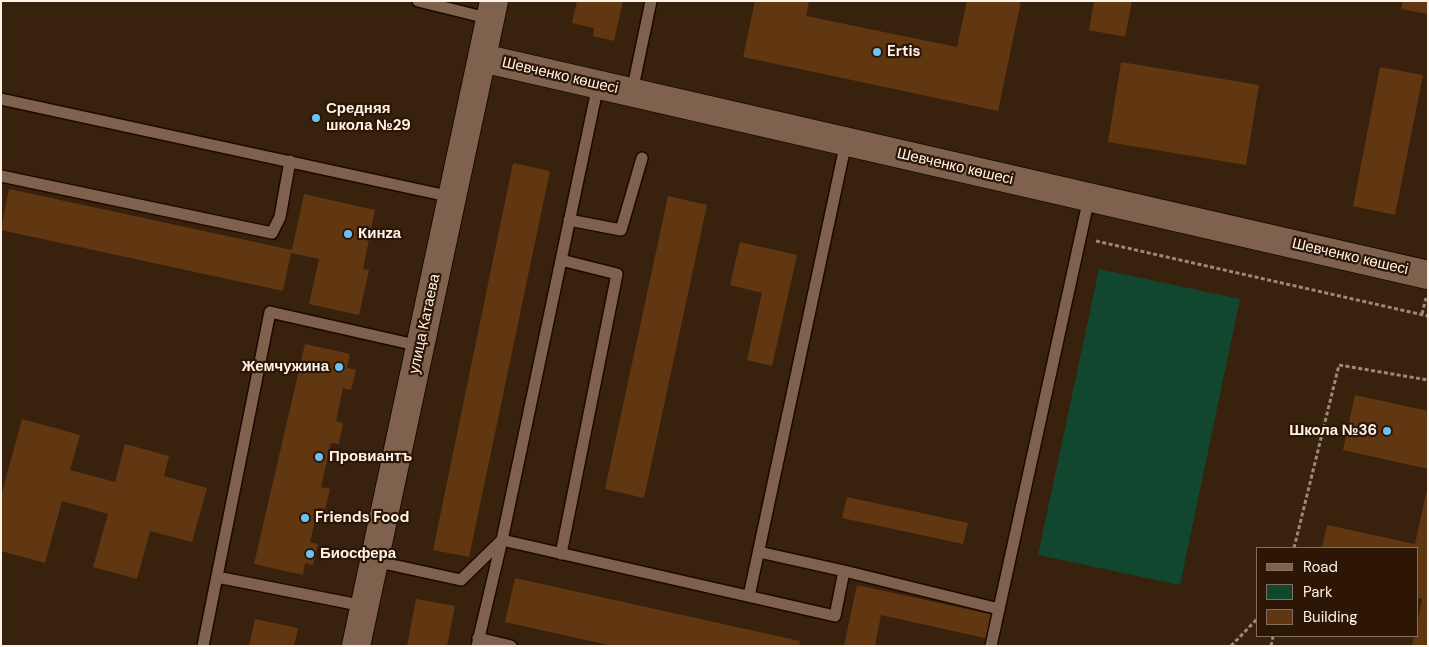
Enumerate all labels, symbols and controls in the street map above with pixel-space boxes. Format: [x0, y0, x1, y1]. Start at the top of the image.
place label: Ertis [887, 43, 920, 61]
marker: Ertis [871, 46, 883, 58]
street label: Шевченко көшесі [500, 54, 620, 98]
place label: Средняя школа №29 [326, 100, 411, 135]
marker: Средняя школа №29 [310, 112, 322, 124]
street label: Шевченко көшесі [895, 145, 1015, 189]
place label: Кинzа [358, 225, 401, 243]
marker: Кинzа [342, 228, 354, 240]
street label: Шевченко көшесі [1290, 235, 1410, 279]
street label: улица Катаева [406, 272, 444, 376]
place label: Жемчужина [242, 358, 329, 376]
marker: Жемчужина [333, 361, 345, 373]
place label: Школа №36 [1289, 422, 1377, 440]
marker: Школа №36 [1381, 425, 1393, 437]
place label: Провиантъ [329, 448, 412, 466]
marker: Провиантъ [313, 451, 325, 463]
place label: Friends Food [315, 509, 409, 527]
marker: Friends Food [299, 512, 311, 524]
place label: Биосфера [320, 545, 396, 563]
legend [1256, 547, 1419, 637]
marker: Биосфера [304, 548, 316, 560]
text: Road [1303, 557, 1338, 577]
text: Park [1303, 582, 1333, 602]
text: Building [1303, 607, 1358, 627]

